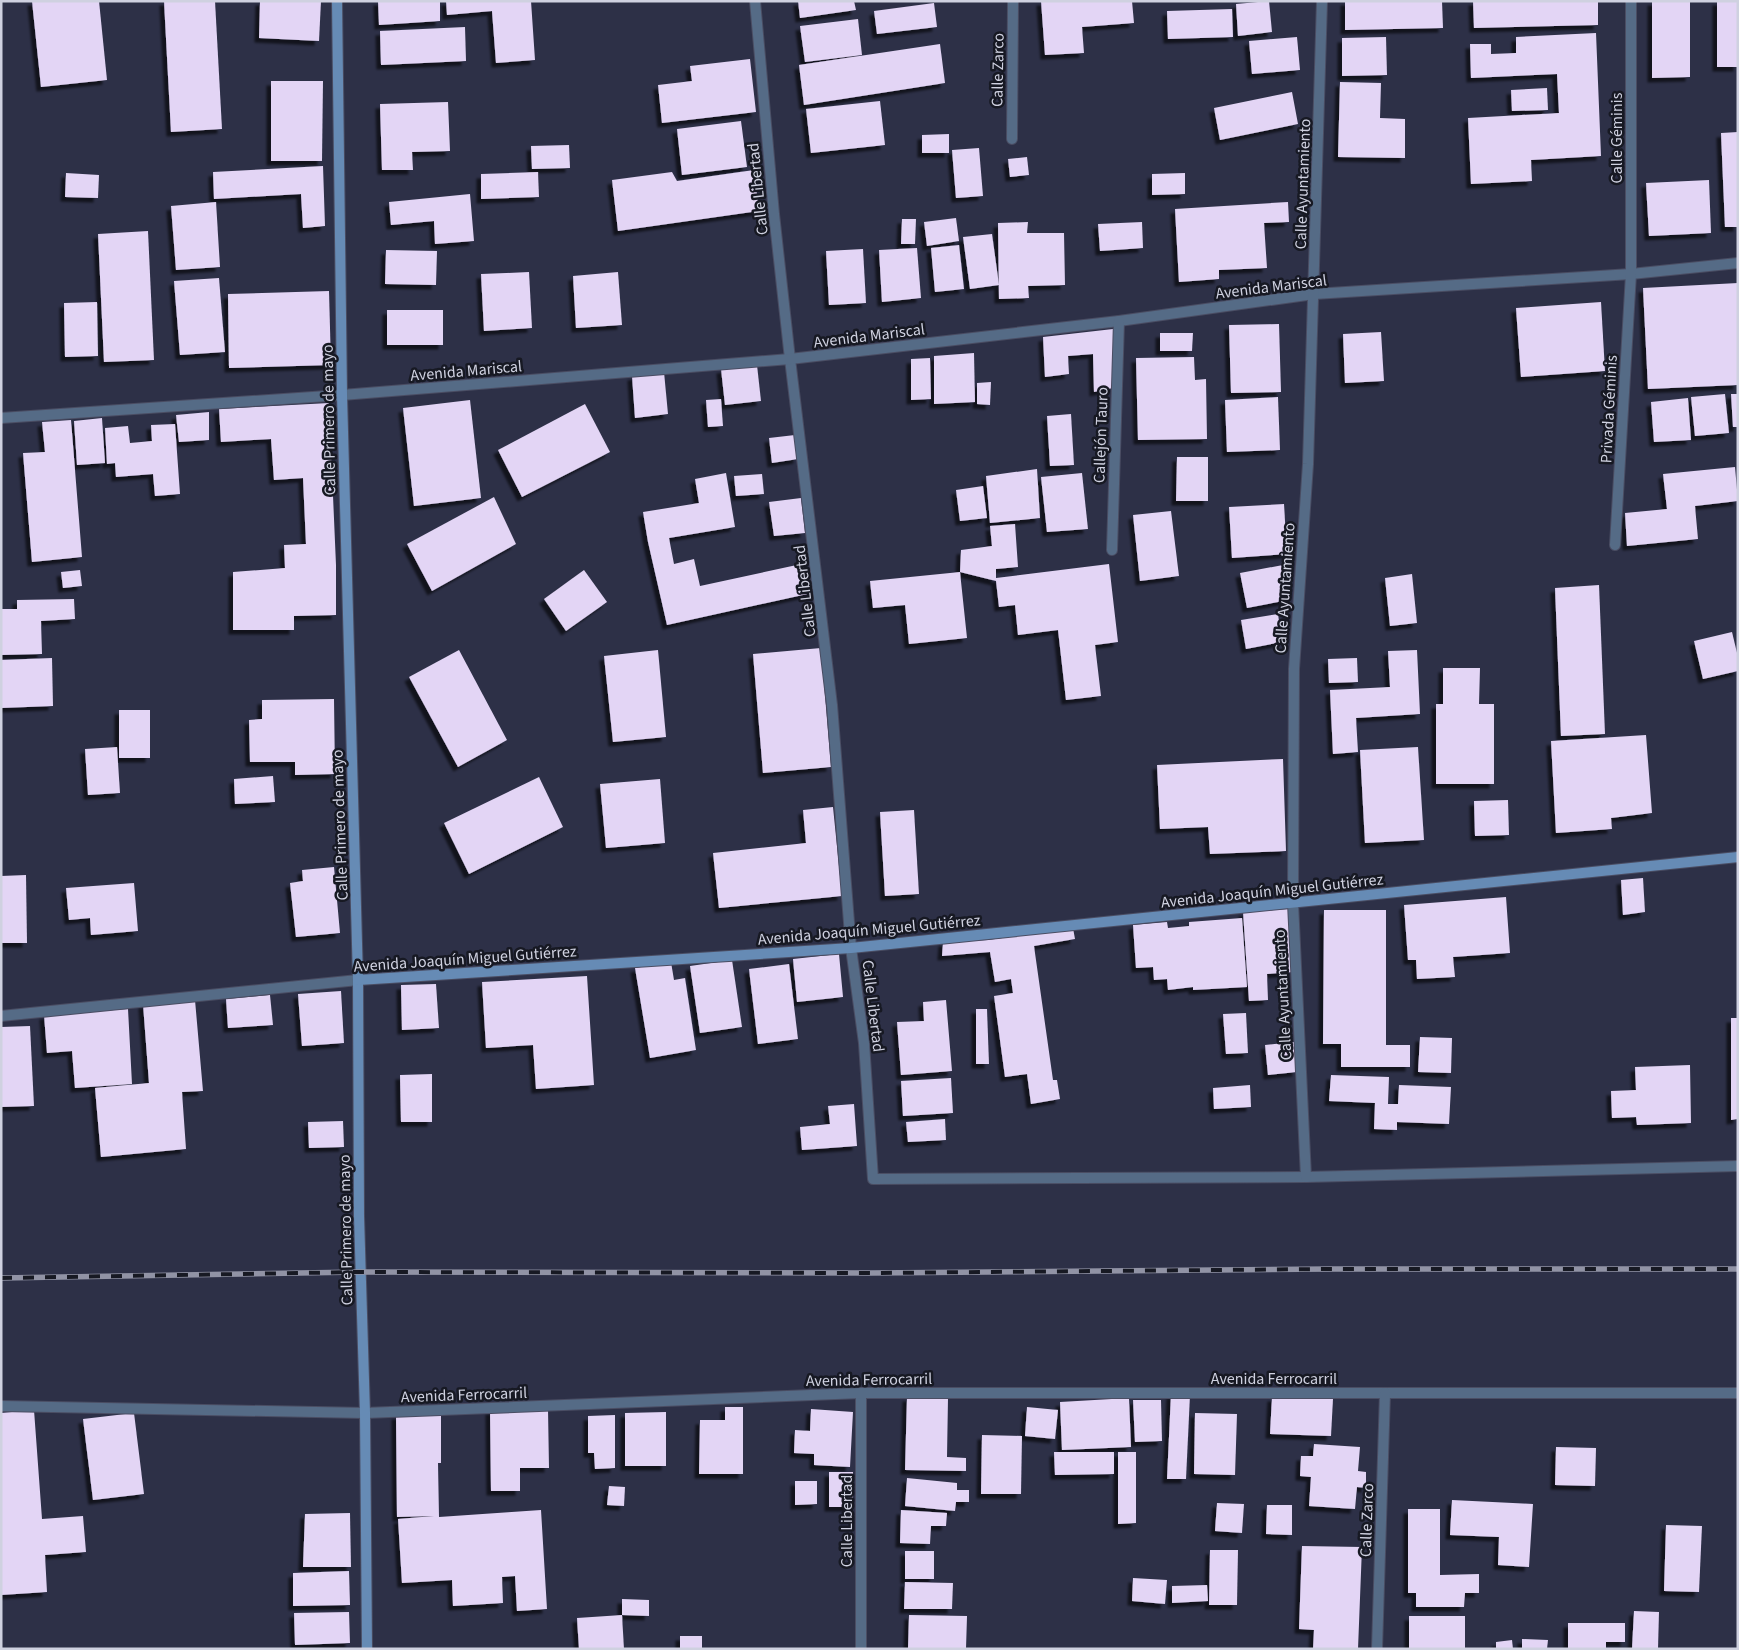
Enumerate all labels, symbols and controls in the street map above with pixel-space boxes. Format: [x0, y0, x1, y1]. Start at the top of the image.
street label: Calle Zarco [986, 33, 1010, 107]
street label: Calle Géminis [1606, 92, 1628, 183]
street label: Calle Ayuntamiento [1290, 118, 1316, 250]
street label: Calle Libertad [742, 142, 774, 236]
street label: Avenida Mariscal [1214, 269, 1328, 305]
street label: Avenida Mariscal [812, 318, 926, 354]
street label: Calle Primero de mayo [317, 344, 341, 496]
street label: Privada Géminis [1595, 354, 1623, 464]
street label: Avenida Mariscal [409, 355, 523, 387]
street label: Callejón Tauro [1088, 387, 1114, 483]
street label: Calle Ayuntamiento [1269, 522, 1301, 654]
street label: Calle Libertad [788, 544, 822, 638]
street label: Calle Primero de mayo [326, 749, 354, 901]
street label: Avenida Joaquín Miguel Gutiérrez [1160, 868, 1385, 914]
street label: Avenida Joaquín Miguel Gutiérrez [757, 909, 982, 951]
street label: Calle Ayuntamiento [1269, 929, 1297, 1061]
street label: Avenida Joaquín Miguel Gutiérrez [353, 940, 578, 978]
street label: Calle Libertad [856, 959, 890, 1053]
street label: Calle Primero de mayo [334, 1154, 358, 1306]
street label: Avenida Ferrocarril [806, 1368, 932, 1392]
street label: Avenida Ferrocarril [1211, 1368, 1337, 1390]
street label: Avenida Ferrocarril [401, 1382, 528, 1408]
street label: Calle Libertad [836, 1475, 858, 1567]
street label: Calle Zarco [1355, 1483, 1379, 1557]

